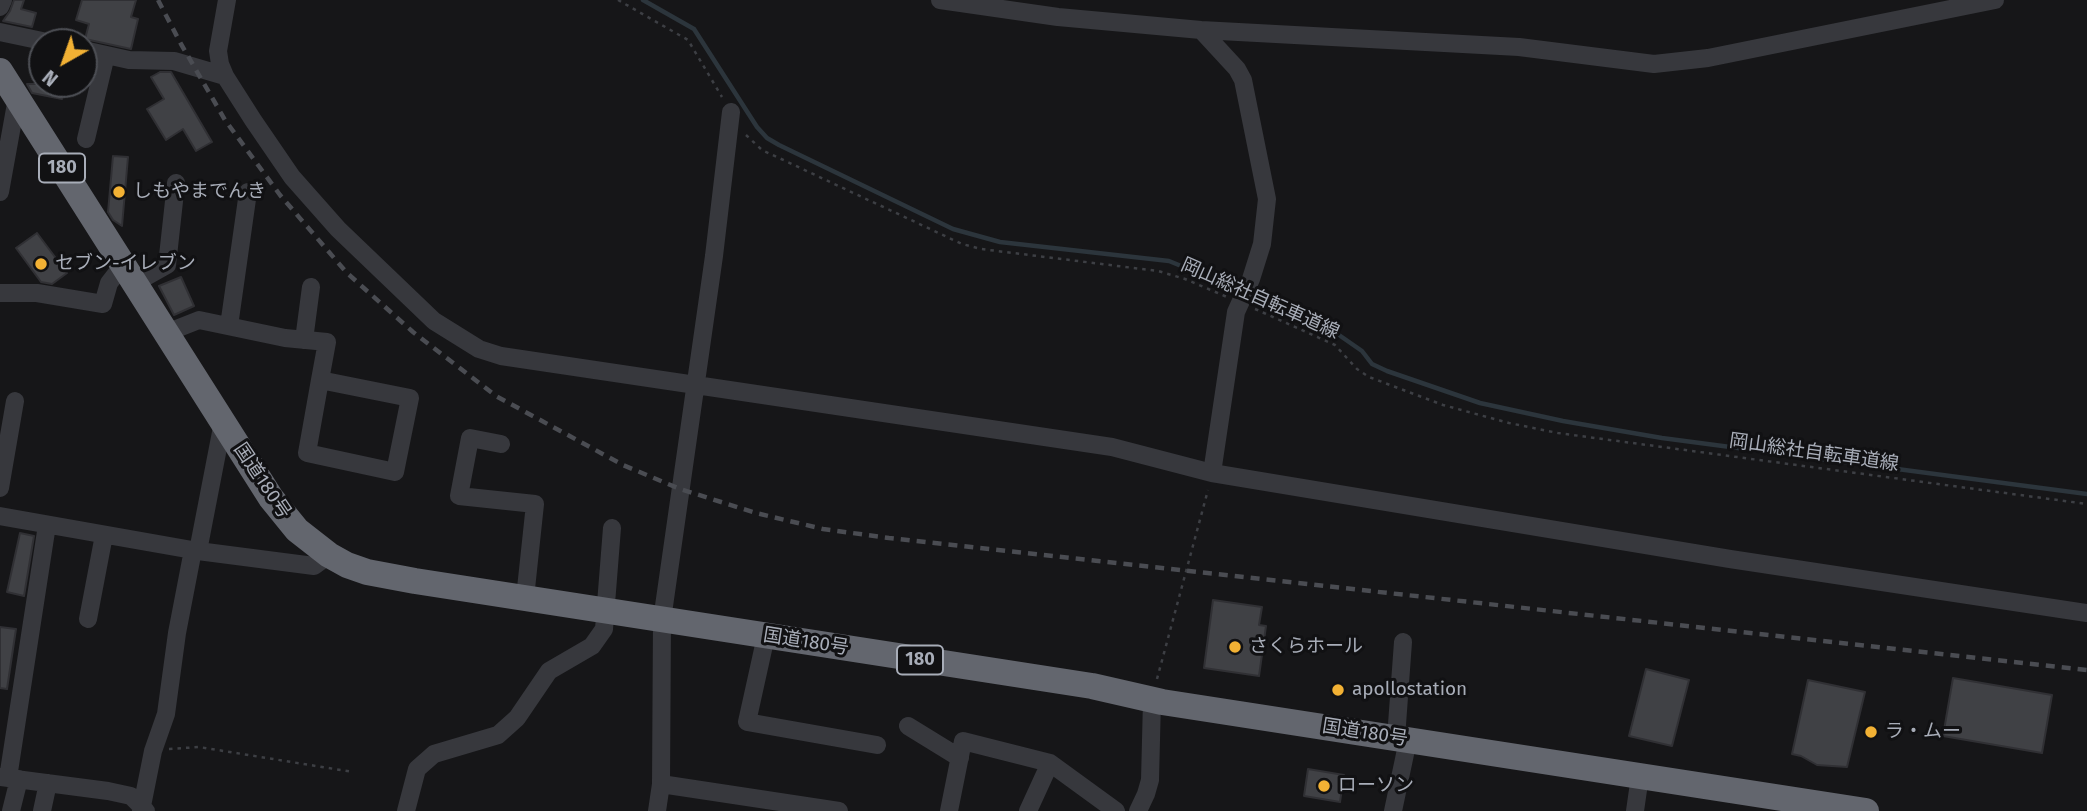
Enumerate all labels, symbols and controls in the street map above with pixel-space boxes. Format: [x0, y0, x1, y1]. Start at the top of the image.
north arrow [28, 28, 98, 98]
text: N [38, 65, 63, 91]
road number: 180 [39, 154, 85, 182]
place label: しもやまでんき [133, 181, 266, 203]
marker: しもやまでんき [111, 184, 127, 200]
place label: セブン-イレブン [55, 253, 196, 275]
street label: 岡山総社自転車道線 [1177, 254, 1343, 344]
marker: セブン-イレブン [33, 256, 49, 272]
street label: 岡山総社自転車道線 [1728, 430, 1900, 476]
street label: 国道180号 [228, 439, 296, 523]
street label: 国道180号 [762, 624, 850, 660]
place label: さくらホール [1249, 636, 1363, 658]
marker: さくらホール [1227, 639, 1243, 655]
road number: 180 [897, 646, 943, 674]
place label: apollostation [1352, 679, 1467, 701]
marker: apollostation [1330, 682, 1346, 698]
street label: 国道180号 [1321, 715, 1409, 751]
place label: ラ・ムー [1885, 721, 1961, 743]
marker: ラ・ムー [1863, 724, 1879, 740]
place label: ローソン [1338, 775, 1414, 797]
marker: ローソン [1316, 778, 1332, 794]

